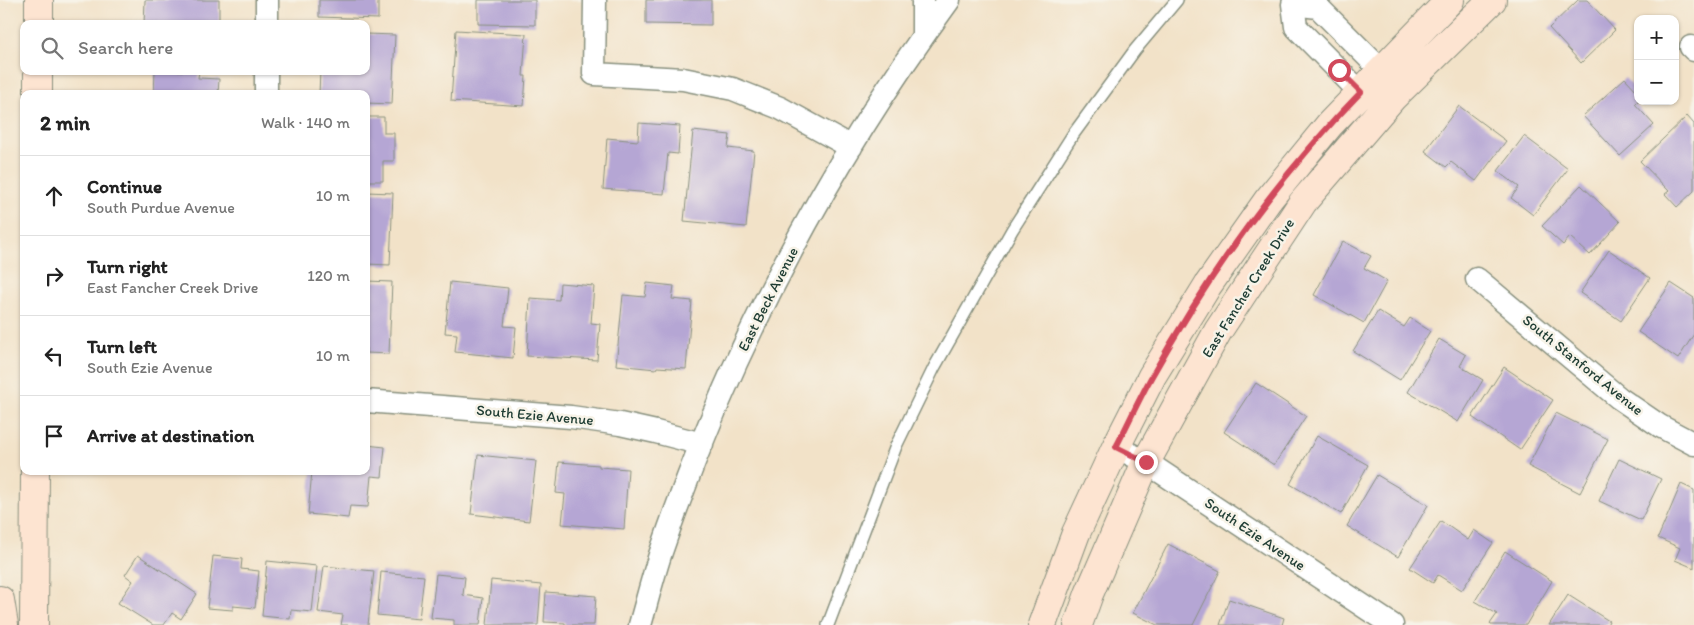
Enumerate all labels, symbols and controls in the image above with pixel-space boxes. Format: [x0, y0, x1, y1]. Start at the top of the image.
map controls [1634, 15, 1679, 105]
button: + [1634, 15, 1679, 60]
search box [20, 20, 370, 75]
icon: search [38, 34, 66, 62]
text: Search here [78, 36, 173, 59]
route start [1328, 59, 1351, 82]
button: − [1634, 60, 1679, 105]
text: 2 min [40, 110, 90, 135]
text: Walk · 140 m [261, 113, 350, 132]
text: Continue [87, 175, 162, 198]
icon: ahead [40, 182, 68, 210]
text: 10 m [316, 186, 350, 205]
text: South Purdue Avenue [87, 198, 235, 217]
street label: East Fancher Creek Drive [1198, 215, 1298, 361]
street label: East Beck Avenue [734, 244, 802, 354]
text: Turn right [87, 255, 168, 278]
icon: right [40, 262, 68, 290]
text: 120 m [307, 266, 350, 285]
text: East Fancher Creek Drive [87, 278, 258, 297]
street label: South Stanford Avenue [1519, 311, 1647, 419]
text: Turn left [87, 335, 157, 358]
icon: left [40, 342, 68, 370]
text: 10 m [316, 346, 350, 365]
text: South Ezie Avenue [87, 358, 213, 377]
street label: South Ezie Avenue [476, 401, 594, 429]
icon: arrive [40, 422, 68, 450]
text: Arrive at destination [87, 424, 254, 447]
route end [1135, 451, 1158, 474]
street label: South Ezie Avenue [1201, 494, 1309, 574]

